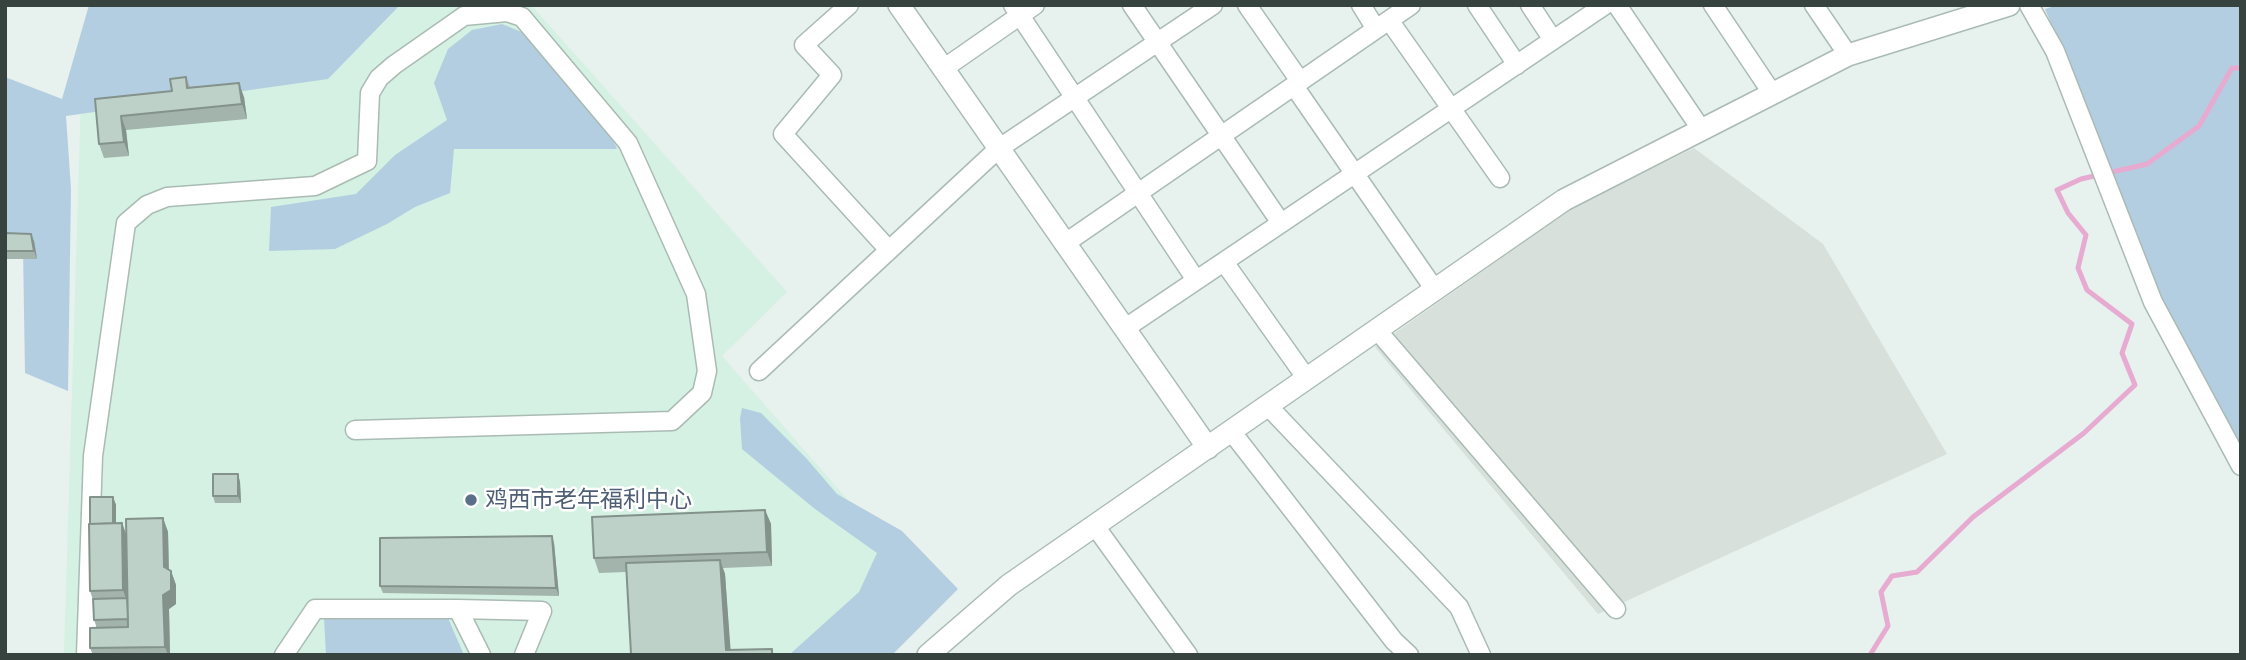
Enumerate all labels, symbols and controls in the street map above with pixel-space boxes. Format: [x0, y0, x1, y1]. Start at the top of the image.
place label: 鸡西市老年福利中心 [485, 486, 692, 514]
marker: 鸡西市老年福利中心 [463, 492, 479, 508]

